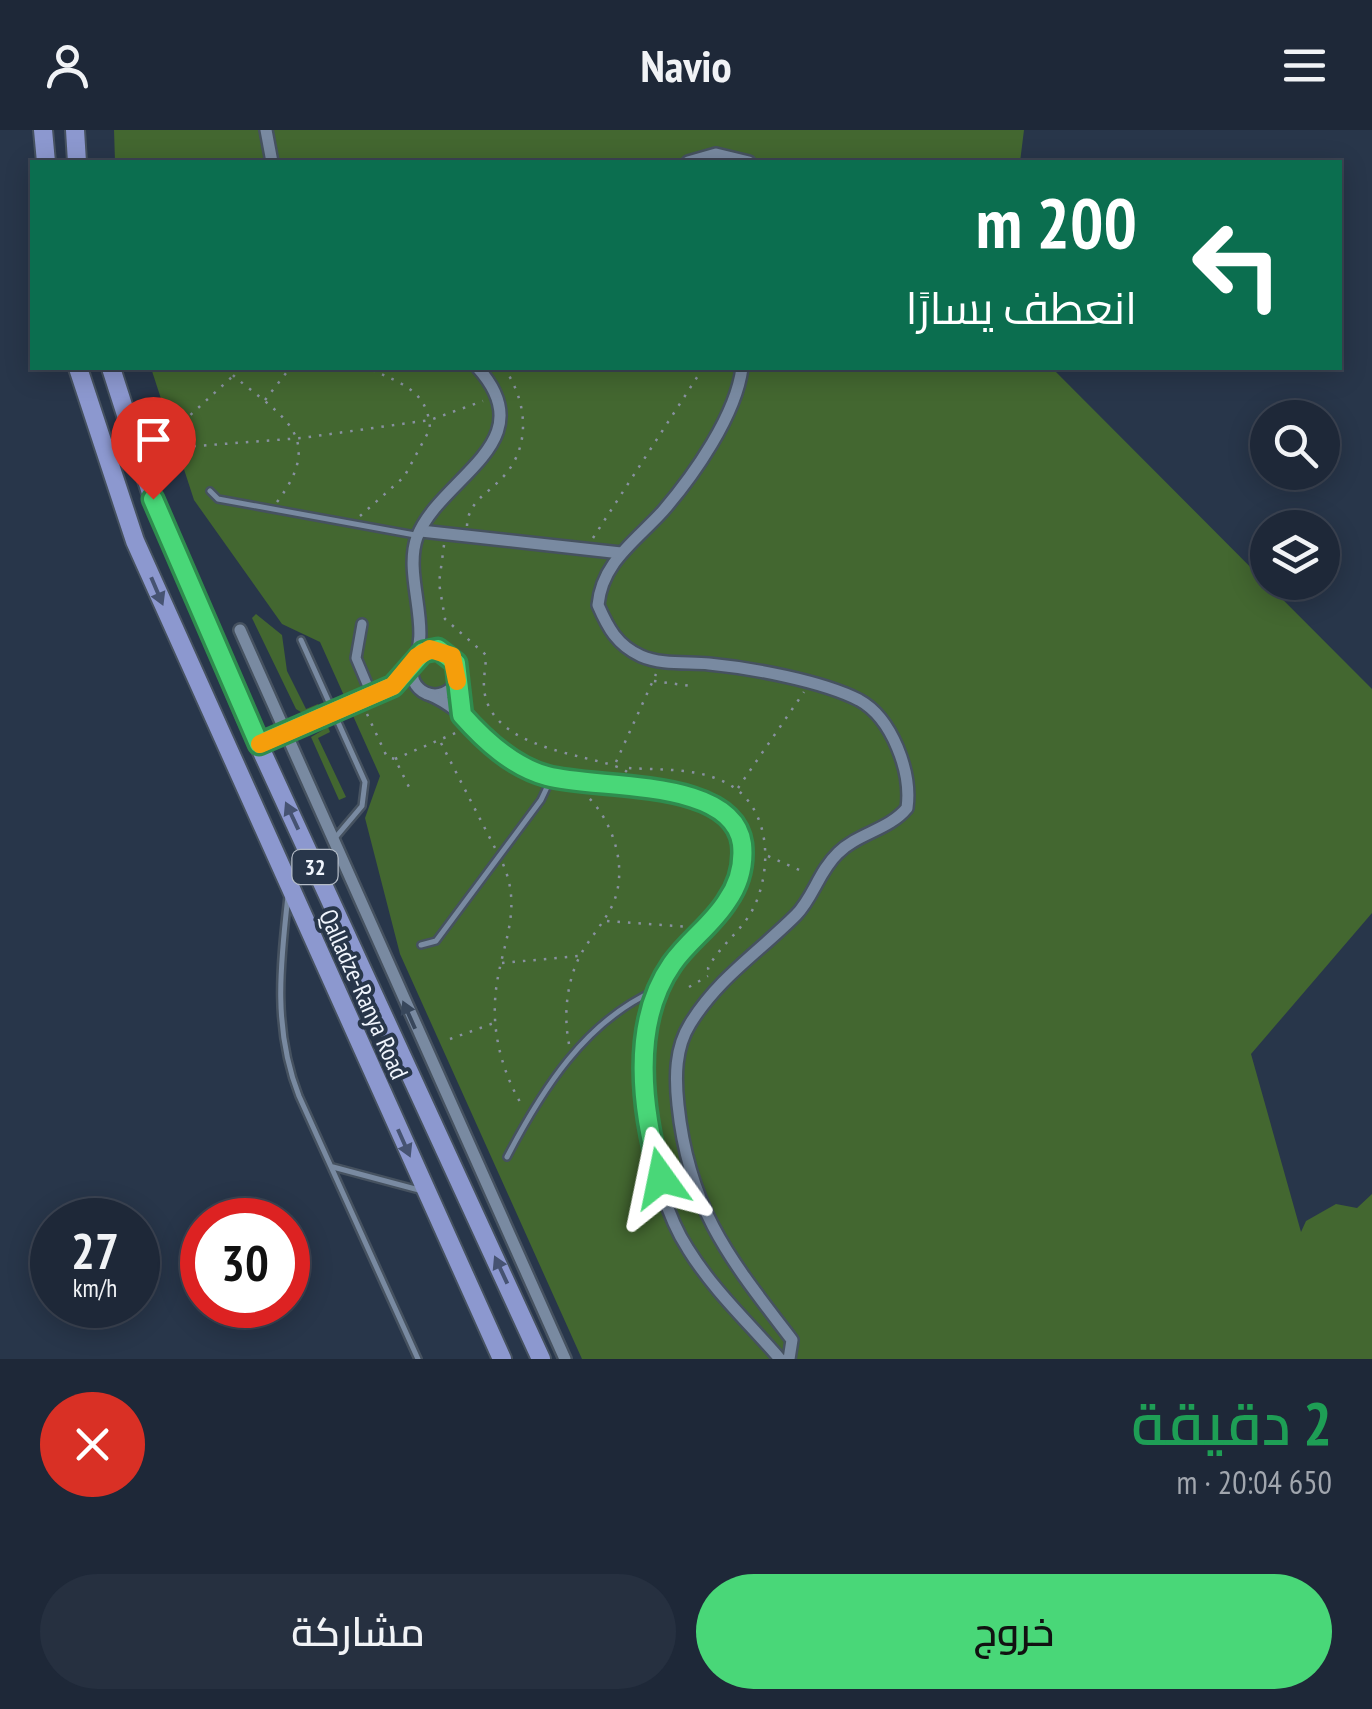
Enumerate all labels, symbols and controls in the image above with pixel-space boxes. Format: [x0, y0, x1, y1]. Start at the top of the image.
text: Navio [641, 36, 732, 94]
icon: person [40, 38, 95, 93]
icon: menu [1277, 38, 1332, 93]
text: 200 m [976, 177, 1137, 267]
icon: left [1172, 200, 1302, 330]
text: انعطف يسارًا [906, 278, 1137, 336]
pin [111, 397, 196, 500]
map controls [1250, 400, 1340, 600]
button: search [1250, 400, 1340, 490]
icon: arrive [126, 412, 181, 467]
button: layers [1250, 510, 1340, 600]
one-way arrow [149, 576, 165, 606]
one-way arrow [284, 801, 300, 831]
road number: 32 [292, 850, 338, 884]
street label: Qalladze-Ranya Road [312, 904, 416, 1084]
one-way arrow [401, 1000, 418, 1029]
position arrow [609, 1126, 713, 1230]
one-way arrow [396, 1129, 413, 1158]
speed limit sign: 30 [180, 1198, 310, 1328]
text: 27 [71, 1218, 119, 1283]
one-way arrow [492, 1256, 509, 1285]
text: km/h [73, 1272, 117, 1304]
text: 2 دقيقة [1131, 1384, 1332, 1462]
button: close [40, 1392, 145, 1497]
text: 650 m · 20:04 [1177, 1461, 1332, 1503]
button: مشاركة [40, 1574, 676, 1689]
button: خروج [696, 1574, 1332, 1689]

